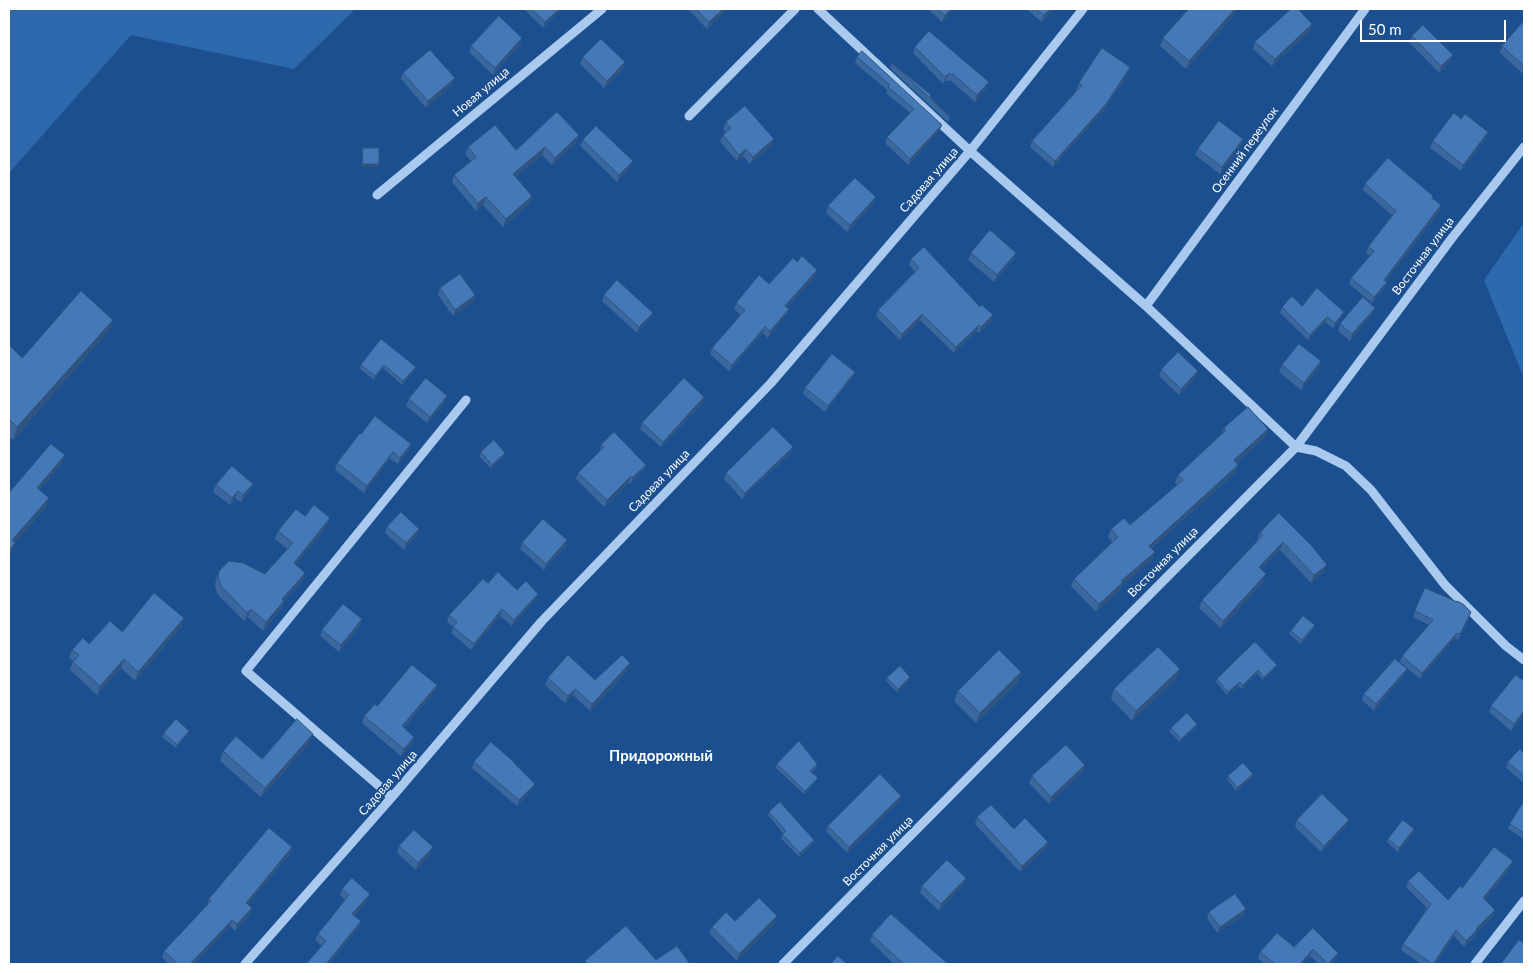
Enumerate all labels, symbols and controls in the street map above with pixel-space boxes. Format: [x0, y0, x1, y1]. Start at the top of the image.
scale bar [1363, 10, 1509, 42]
text: 50 m [1368, 20, 1402, 38]
street label: Новая улица [450, 64, 512, 120]
street label: Осенний переулок [1209, 104, 1281, 196]
street label: Садовая улица [897, 144, 961, 216]
street label: Восточная улица [1389, 214, 1457, 298]
street label: Садовая улица [625, 447, 693, 515]
street label: Восточная улица [1125, 524, 1201, 600]
street label: Садовая улица [356, 747, 420, 819]
district label: Придорожный [609, 747, 713, 765]
street label: Восточная улица [840, 813, 916, 889]

